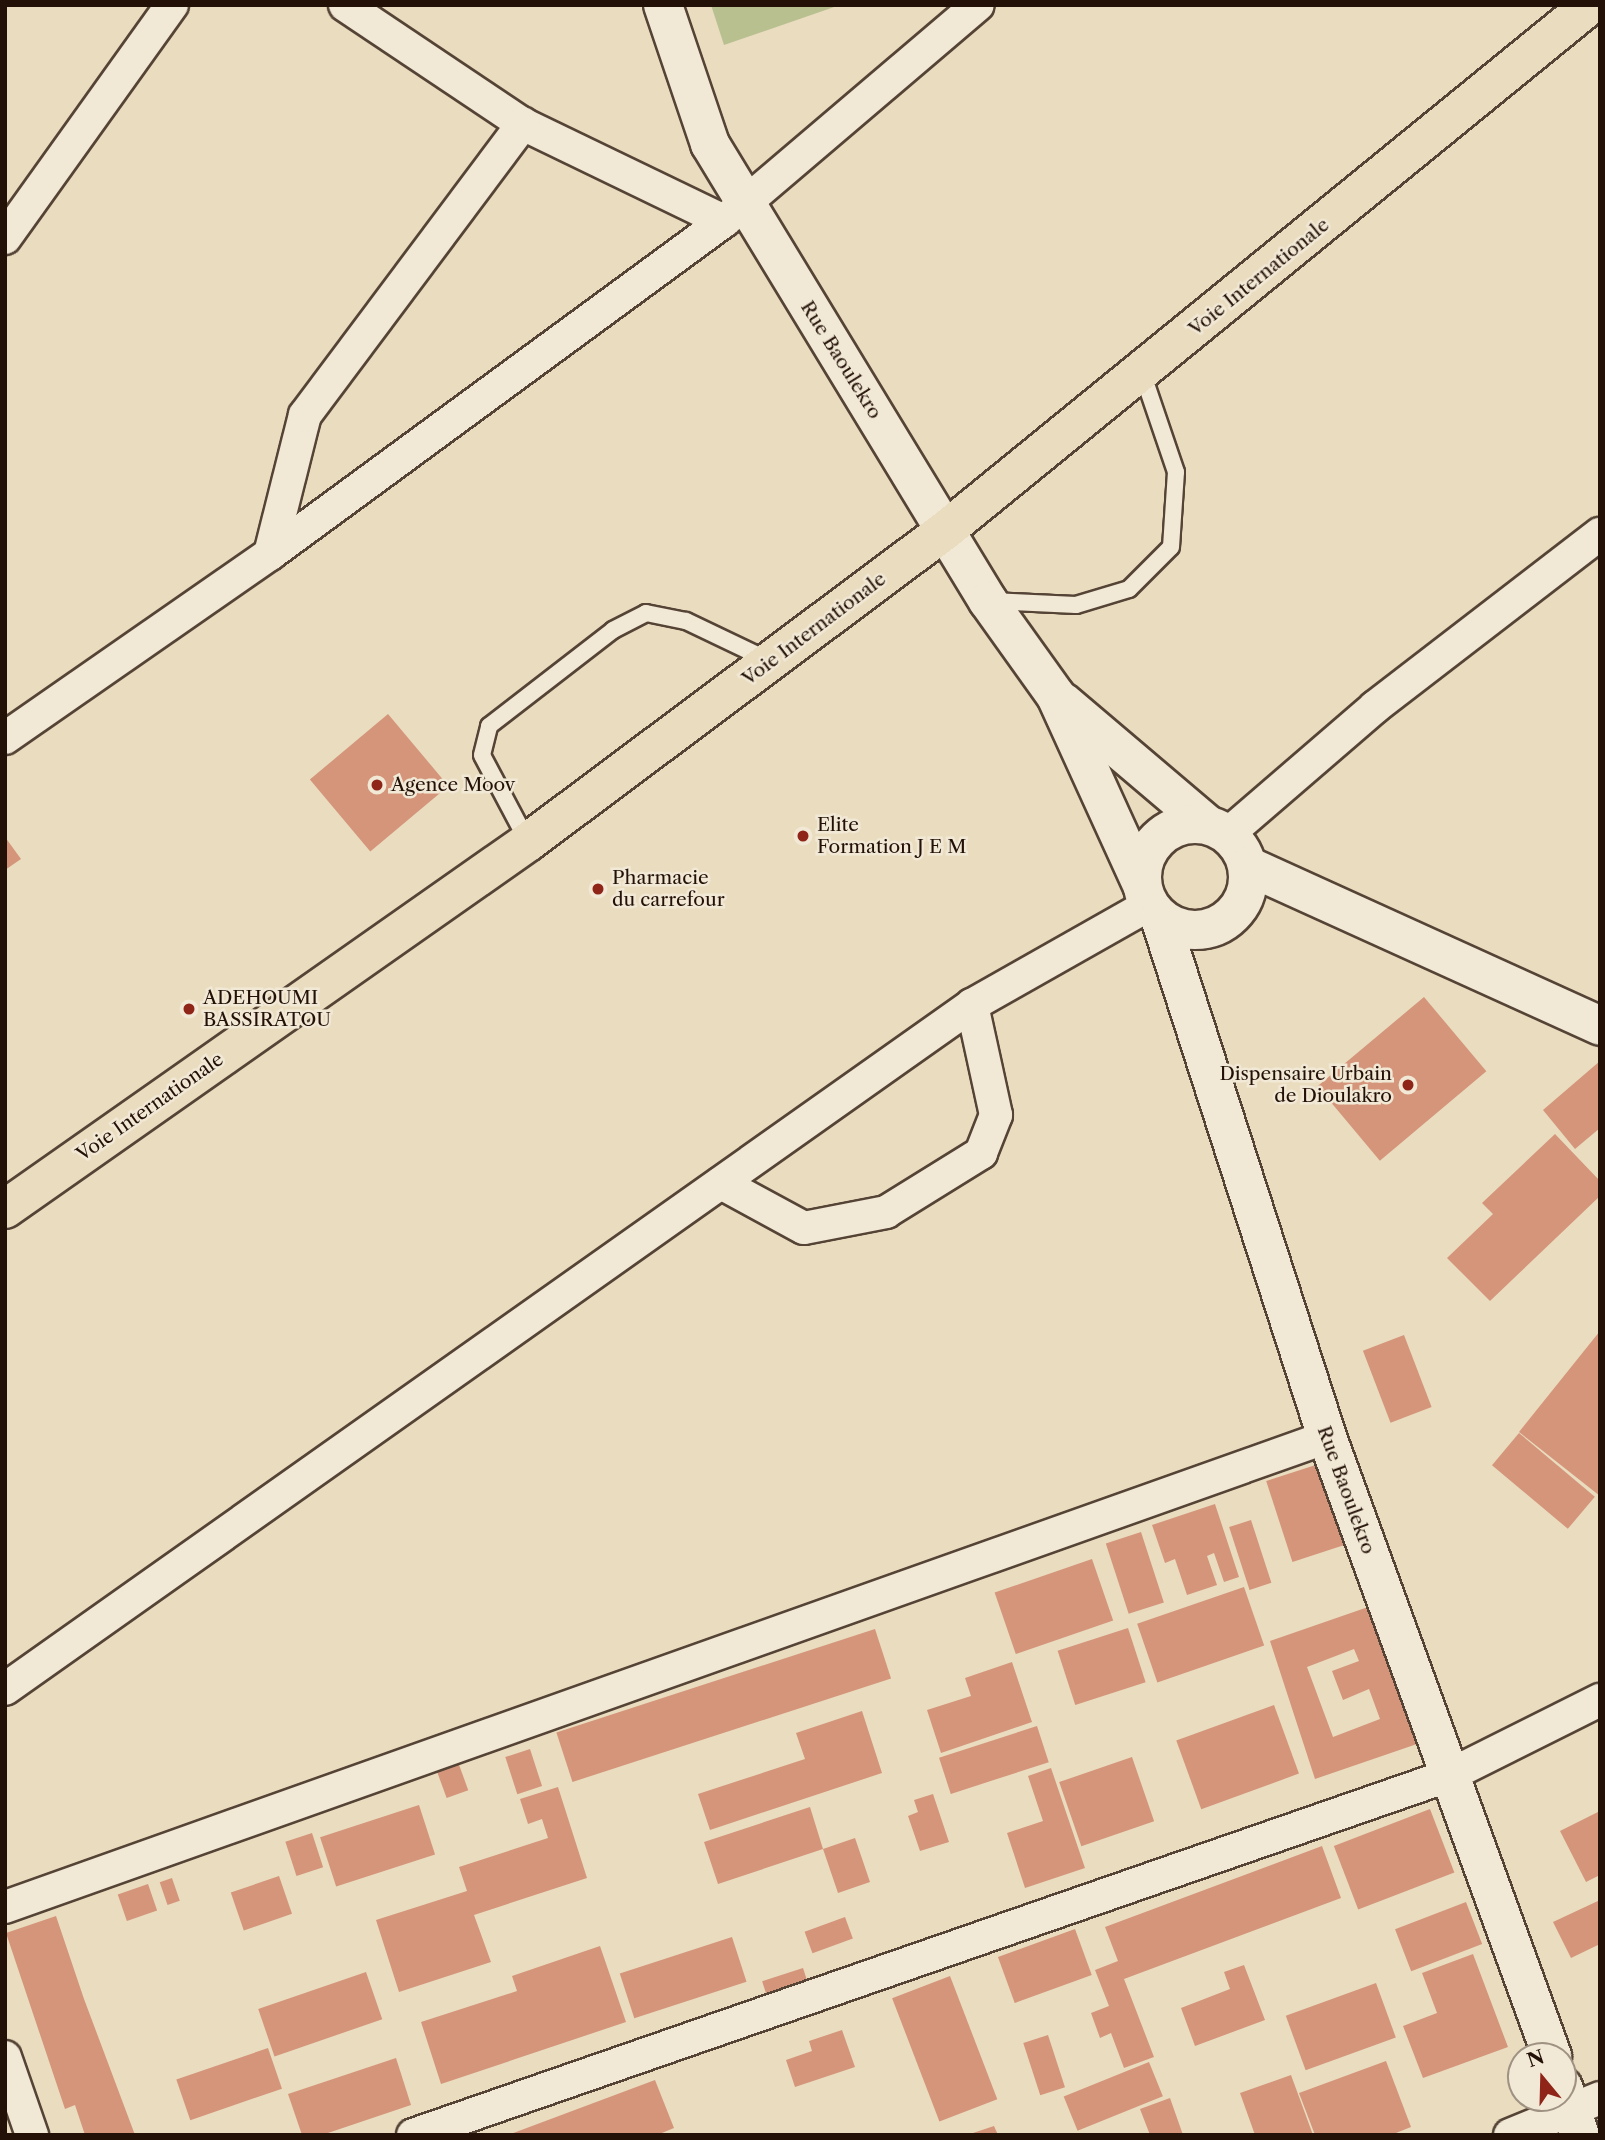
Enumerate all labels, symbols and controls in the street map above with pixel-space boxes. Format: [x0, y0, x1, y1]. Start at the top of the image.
street label: Voie Internationale [1184, 213, 1334, 341]
street label: Rue Baoulekro [796, 297, 886, 423]
street label: Voie Internationale [738, 568, 890, 690]
place label: Agence Moov [391, 774, 515, 796]
marker: Agence Moov [369, 777, 385, 793]
place label: Elite Formation J E M [817, 814, 966, 858]
marker: Elite Formation J E M [795, 828, 811, 844]
place label: Pharmacie du carrefour [612, 867, 725, 911]
marker: Pharmacie du carrefour [590, 881, 606, 897]
place label: ADEHOUMI BASSIRATOU [203, 987, 331, 1031]
marker: ADEHOUMI BASSIRATOU [181, 1001, 197, 1017]
street label: Voie Internationale [72, 1048, 228, 1166]
place label: Dispensaire Urbain de Dioulakro [1219, 1063, 1392, 1107]
marker: Dispensaire Urbain de Dioulakro [1398, 1075, 1418, 1095]
street label: Rue Baoulekro [1312, 1423, 1380, 1557]
north arrow [1507, 2042, 1577, 2112]
text: N [1524, 2045, 1547, 2072]

